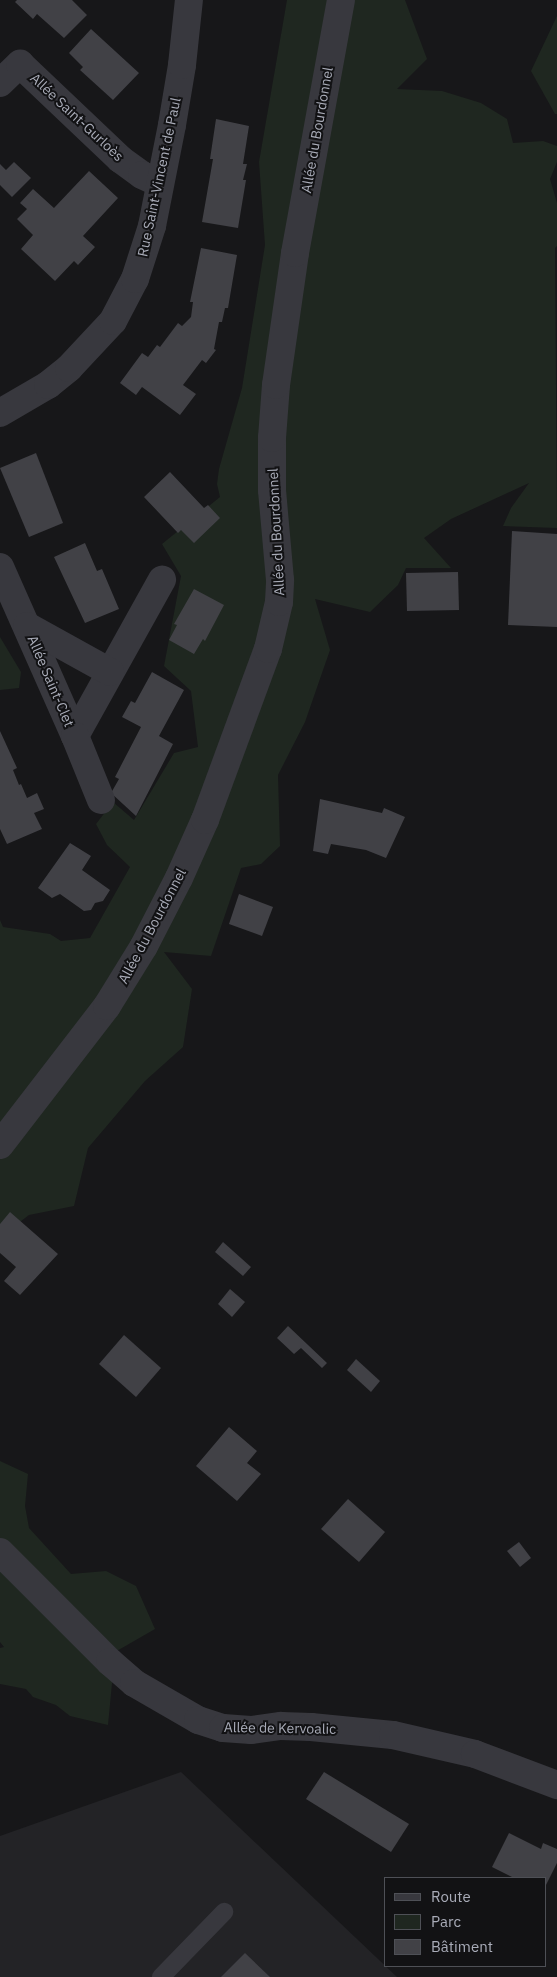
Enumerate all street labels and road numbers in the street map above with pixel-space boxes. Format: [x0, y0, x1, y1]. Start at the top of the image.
street label: Allée du Bourdonnel [298, 66, 336, 194]
street label: Allée Saint-Gurloès [27, 69, 127, 165]
street label: Rue Saint-Vincent de Paul [134, 96, 184, 258]
street label: Allée du Bourdonnel [264, 468, 288, 596]
street label: Allée Saint-Clet [24, 633, 78, 729]
street label: Allée du Bourdonnel [115, 866, 189, 986]
street label: Allée de Kervoalic [224, 1719, 336, 1737]

